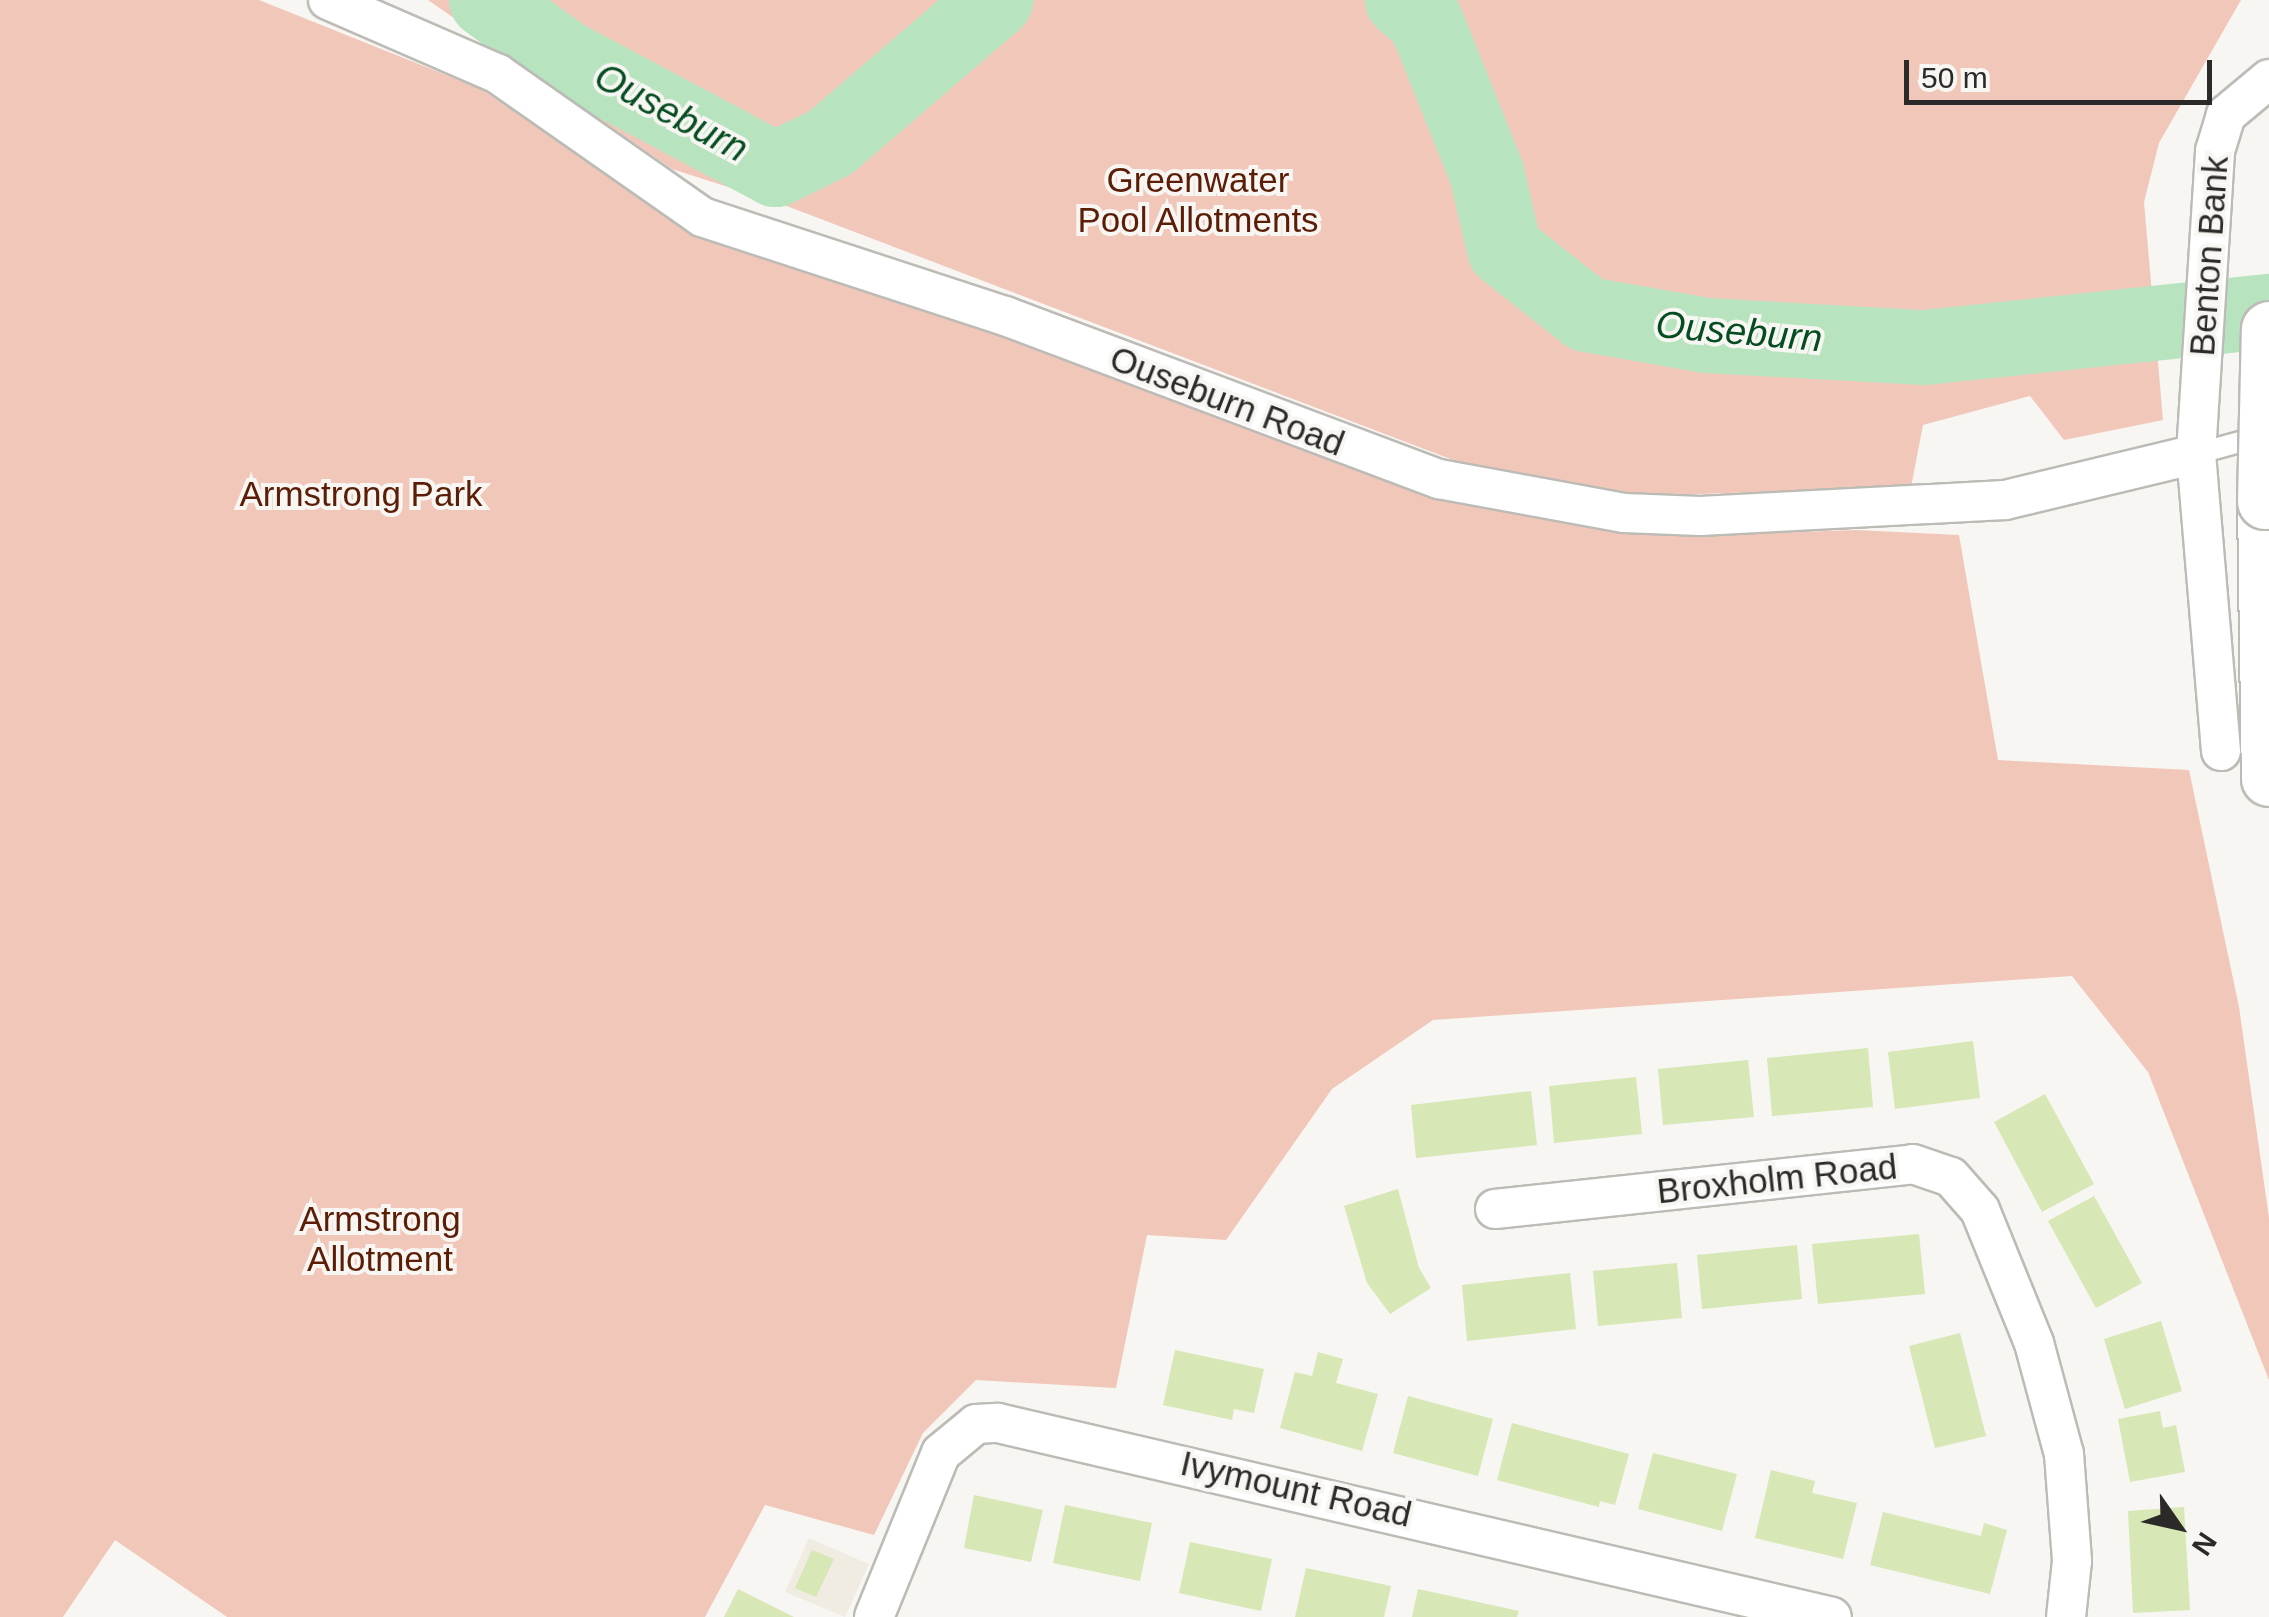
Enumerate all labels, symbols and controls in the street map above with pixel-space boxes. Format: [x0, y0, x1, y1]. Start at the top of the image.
scale bar [1909, 40, 2216, 102]
water label: Ouseburn [587, 54, 755, 172]
text: 50 m [1921, 61, 1988, 94]
street label: Benton Bank [2181, 155, 2237, 357]
park label: Greenwater Pool Allotments [1076, 159, 1320, 241]
water label: Ouseburn [1654, 302, 1824, 362]
street label: Ouseburn Road [1104, 337, 1350, 465]
park label: Armstrong Park [239, 473, 483, 515]
street label: Broxholm Road [1655, 1146, 1899, 1212]
park label: Armstrong Allotment [299, 1198, 461, 1280]
street label: Ivymount Road [1177, 1442, 1415, 1536]
north arrow [2129, 1477, 2229, 1577]
text: N [2186, 1527, 2223, 1561]

